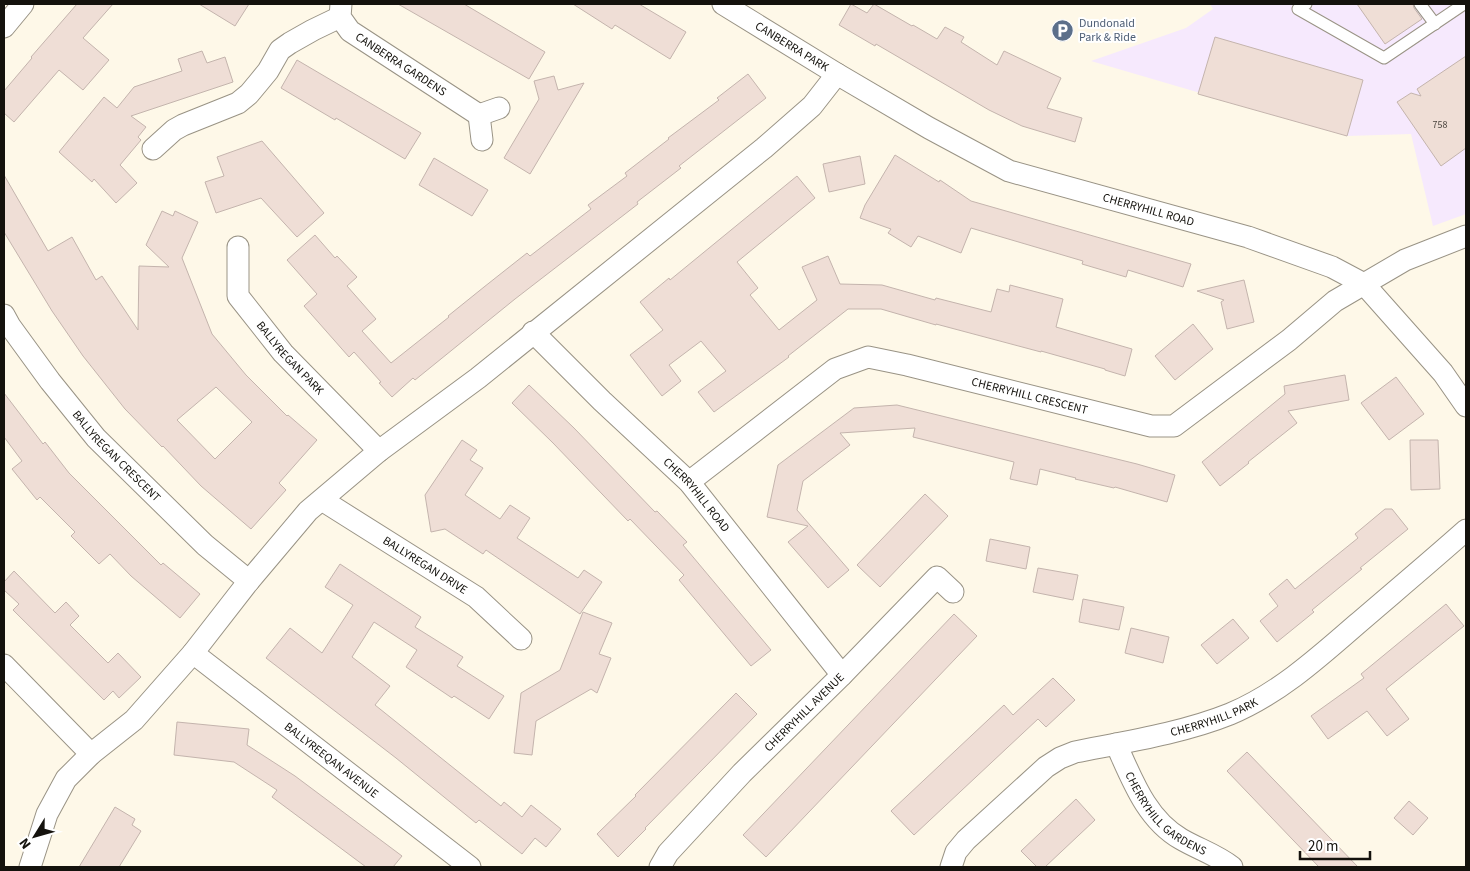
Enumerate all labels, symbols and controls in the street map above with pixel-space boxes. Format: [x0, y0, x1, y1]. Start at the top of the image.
place label: Dundonald Park & Ride [1079, 15, 1136, 46]
street label: CANBERRA PARK [752, 17, 832, 76]
parking icon: Dundonald Park & Ride [1051, 18, 1075, 42]
street label: CANBERRA GARDENS [352, 28, 450, 100]
house number: 758 [1433, 118, 1447, 132]
street label: CHERRYHILL ROAD [1101, 189, 1196, 230]
street label: BALLYREGAN PARK [252, 317, 328, 398]
street label: CHERRYHILL CRESCENT [970, 373, 1090, 419]
street label: BALLYREGAN CRESCENT [68, 407, 165, 506]
street label: CHERRYHILL ROAD [659, 454, 734, 536]
street label: BALLYREGAN DRIVE [380, 532, 471, 598]
street label: CHERRYHILL AVENUE [760, 669, 848, 755]
street label: CHERRYHILL PARK [1169, 693, 1261, 741]
street label: BALLYREEQAN AVENUE [281, 718, 382, 802]
street label: CHERRYHILL GARDENS [1121, 769, 1210, 859]
north arrow [10, 811, 60, 861]
scale bar [1300, 828, 1370, 860]
text: N [15, 833, 36, 853]
text: 20 m [1308, 836, 1338, 857]

